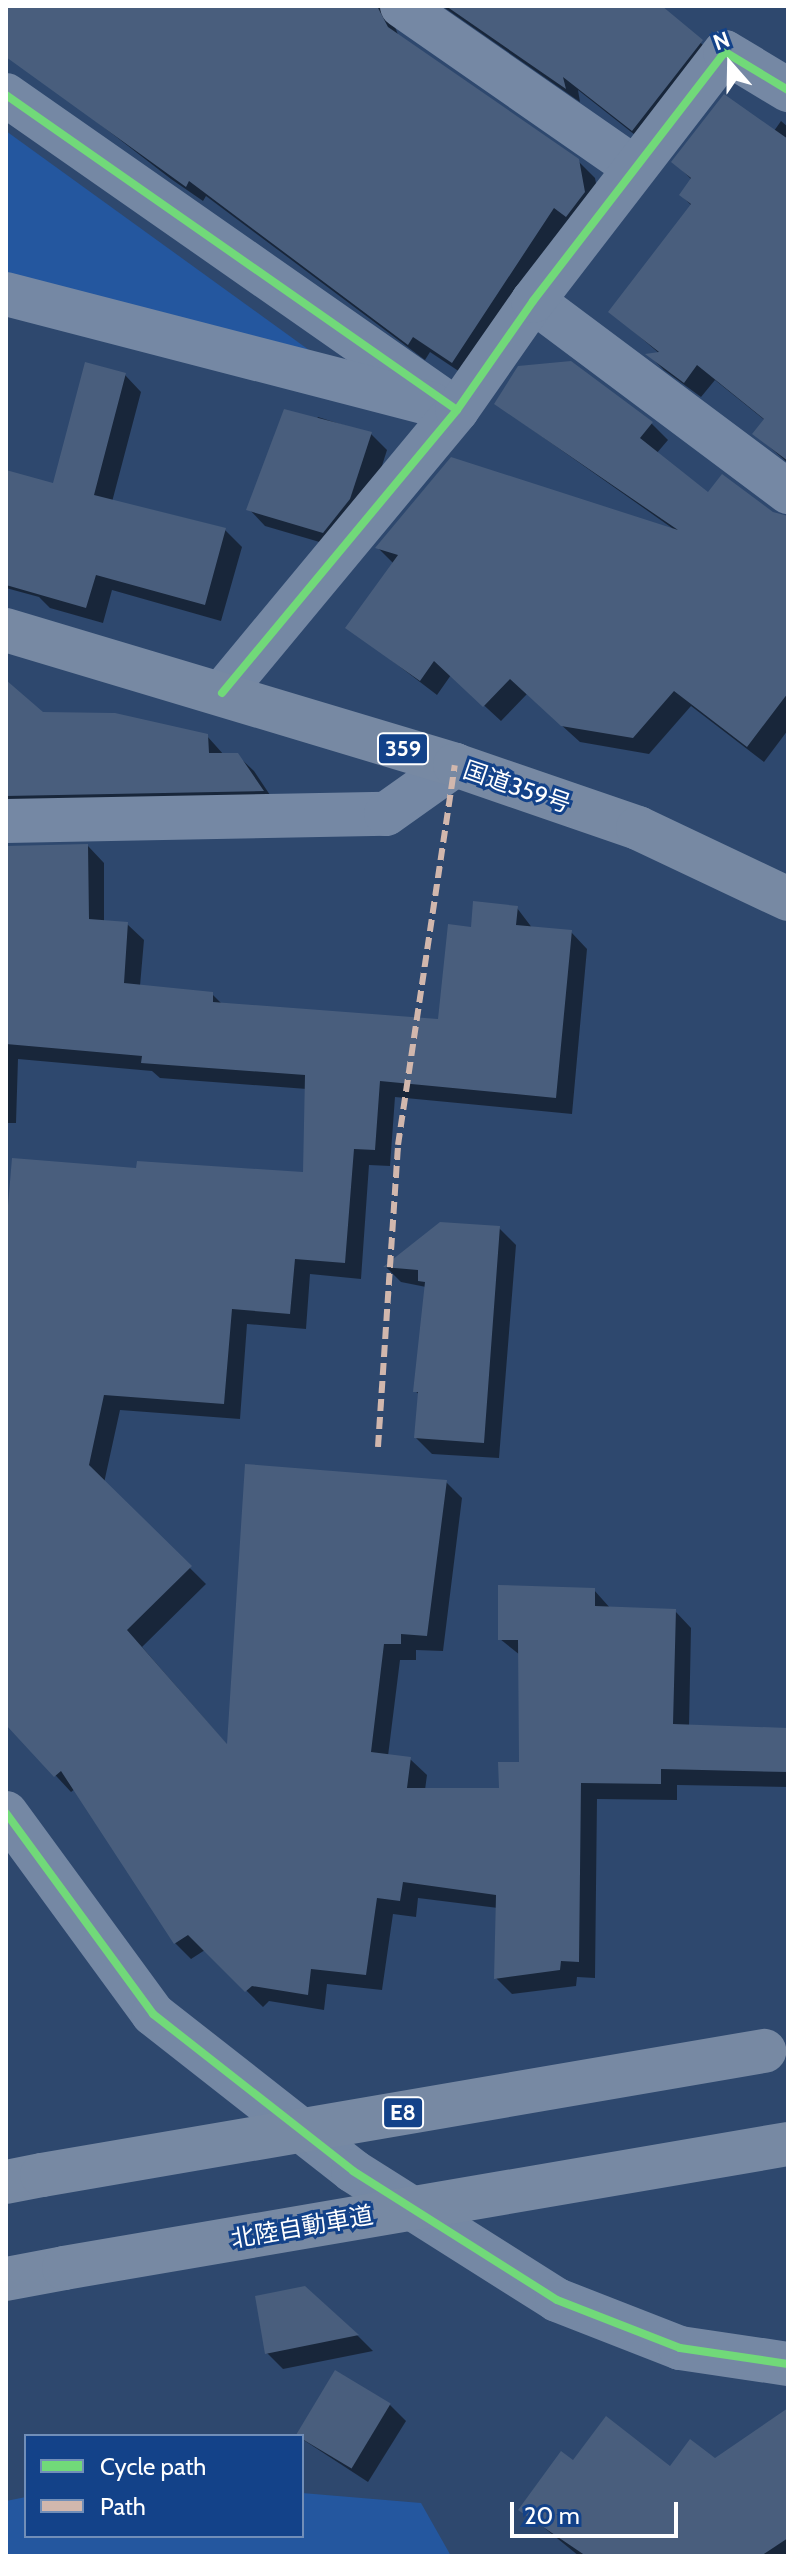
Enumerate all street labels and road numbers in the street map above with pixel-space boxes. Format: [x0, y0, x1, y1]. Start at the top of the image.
road number: 359 [375, 731, 431, 767]
street label: 国道359号 [460, 755, 574, 819]
road number: E8 [381, 2095, 425, 2131]
street label: 北陸自動車道 [229, 2200, 375, 2254]

